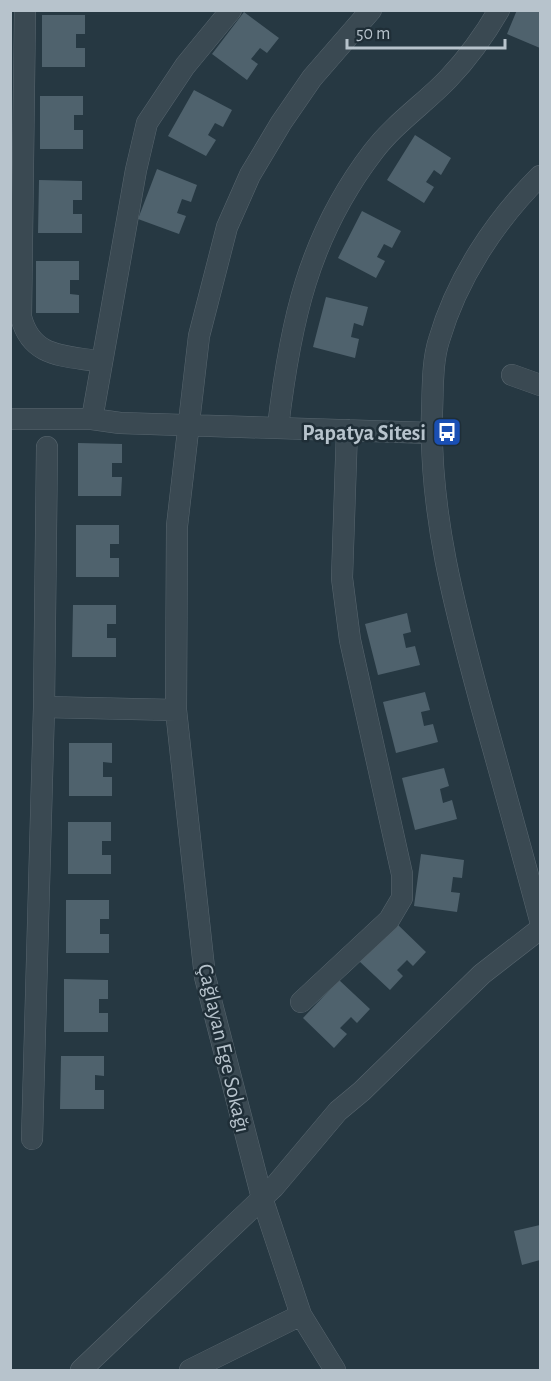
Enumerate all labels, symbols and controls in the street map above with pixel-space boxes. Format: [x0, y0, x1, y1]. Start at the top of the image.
scale bar [347, 12, 504, 50]
text: 50 m [356, 25, 390, 43]
bus stop icon: Papatya Sitesi [431, 416, 463, 448]
place label: Papatya Sitesi [302, 422, 426, 445]
street label: Çağlayan Ege Sokağı [194, 962, 254, 1135]

